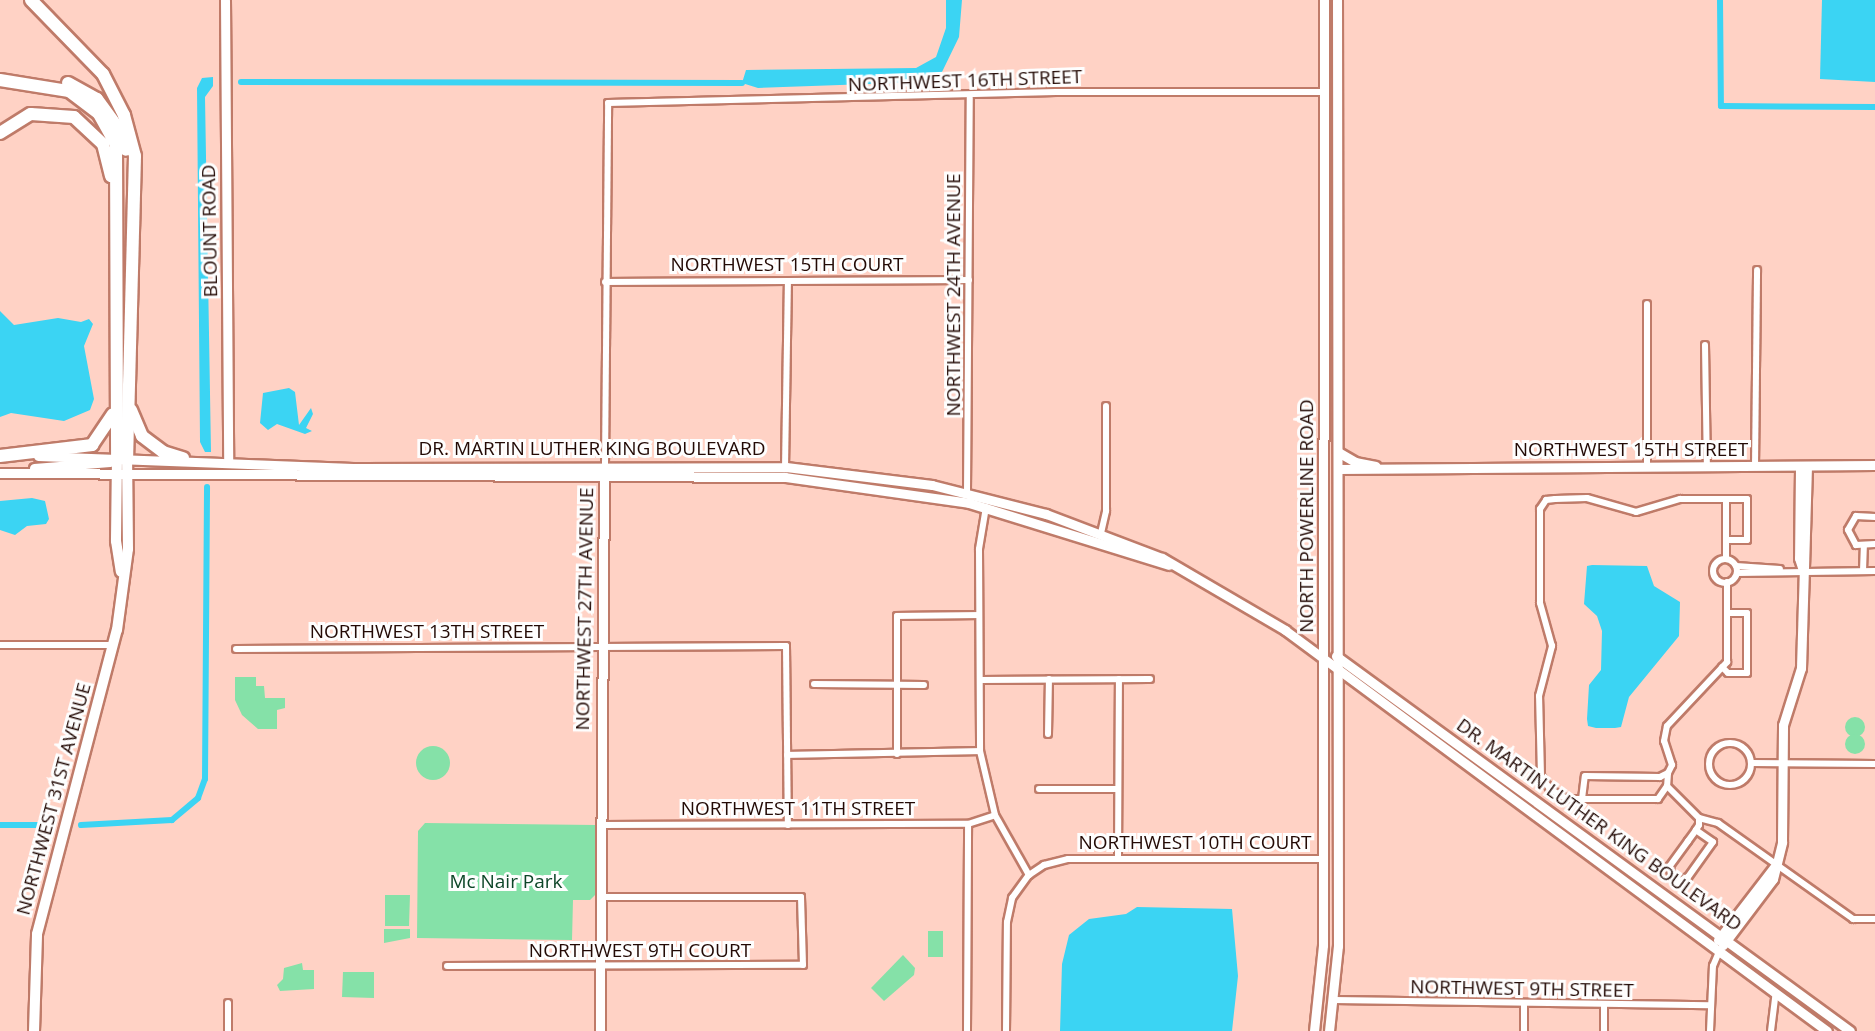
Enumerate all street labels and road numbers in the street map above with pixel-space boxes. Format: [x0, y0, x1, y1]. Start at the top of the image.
street label: NORTHWEST 16TH STREET [847, 66, 1083, 96]
street label: BLOUNT ROAD [197, 164, 223, 298]
street label: NORTHWEST 24TH AVENUE [943, 174, 965, 416]
street label: NORTHWEST 15TH COURT [670, 254, 904, 276]
street label: NORTH POWERLINE ROAD [1296, 399, 1318, 633]
street label: DR. MARTIN LUTHER KING BOULEVARD [419, 438, 765, 460]
street label: NORTHWEST 15TH STREET [1514, 439, 1748, 461]
street label: NORTHWEST 27TH AVENUE [571, 487, 599, 731]
street label: NORTHWEST 13TH STREET [310, 621, 544, 643]
street label: NORTHWEST 31ST AVENUE [12, 680, 96, 918]
street label: DR. MARTIN LUTHER KING BOULEVARD [1452, 714, 1746, 936]
street label: NORTHWEST 11TH STREET [681, 798, 915, 820]
street label: NORTHWEST 10TH COURT [1078, 832, 1312, 854]
street label: NORTHWEST 9TH COURT [529, 940, 751, 962]
street label: NORTHWEST 9TH STREET [1410, 976, 1634, 1002]

